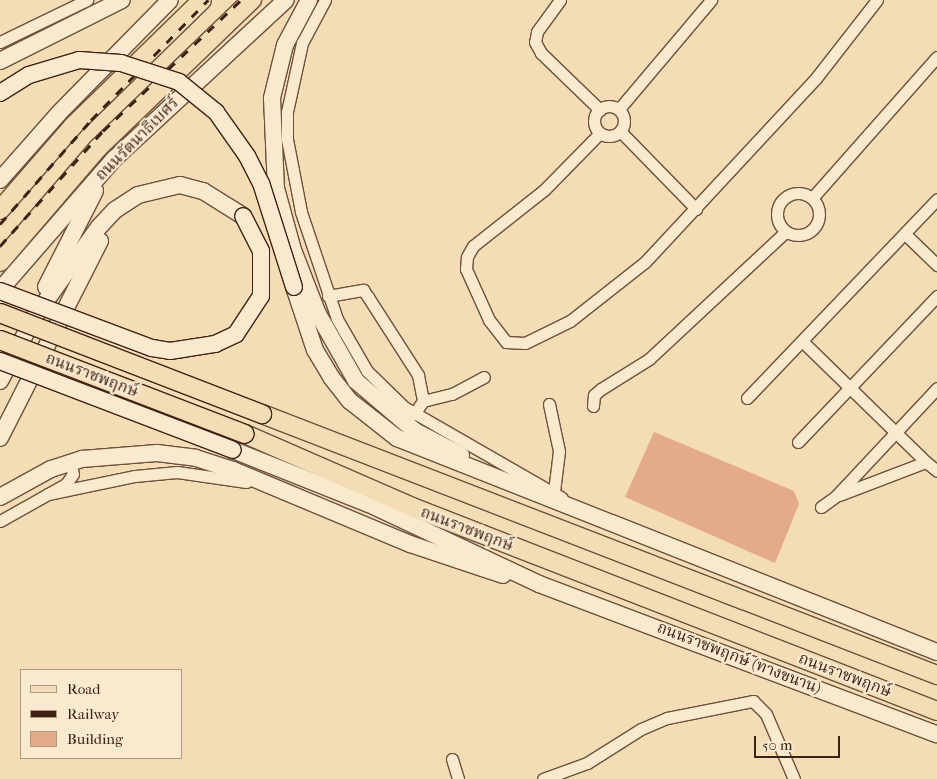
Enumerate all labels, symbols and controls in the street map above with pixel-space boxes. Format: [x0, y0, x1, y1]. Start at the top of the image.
street label: ถนนรัตนาธิเบศร์ [91, 93, 183, 185]
street label: ถนนราชพฤกษ์ [43, 348, 141, 402]
street label: ถนนราชพฤกษ์ [418, 502, 516, 556]
street label: ถนนราชพฤกษ์ (ทางขนาน) [654, 618, 824, 698]
street label: ถนนราชพฤกษ์ [796, 648, 894, 702]
legend [20, 669, 182, 759]
text: Road [67, 680, 100, 698]
text: Railway [67, 705, 119, 723]
scale bar [757, 726, 843, 758]
text: Building [67, 730, 123, 748]
text: 50 m [762, 736, 792, 754]

